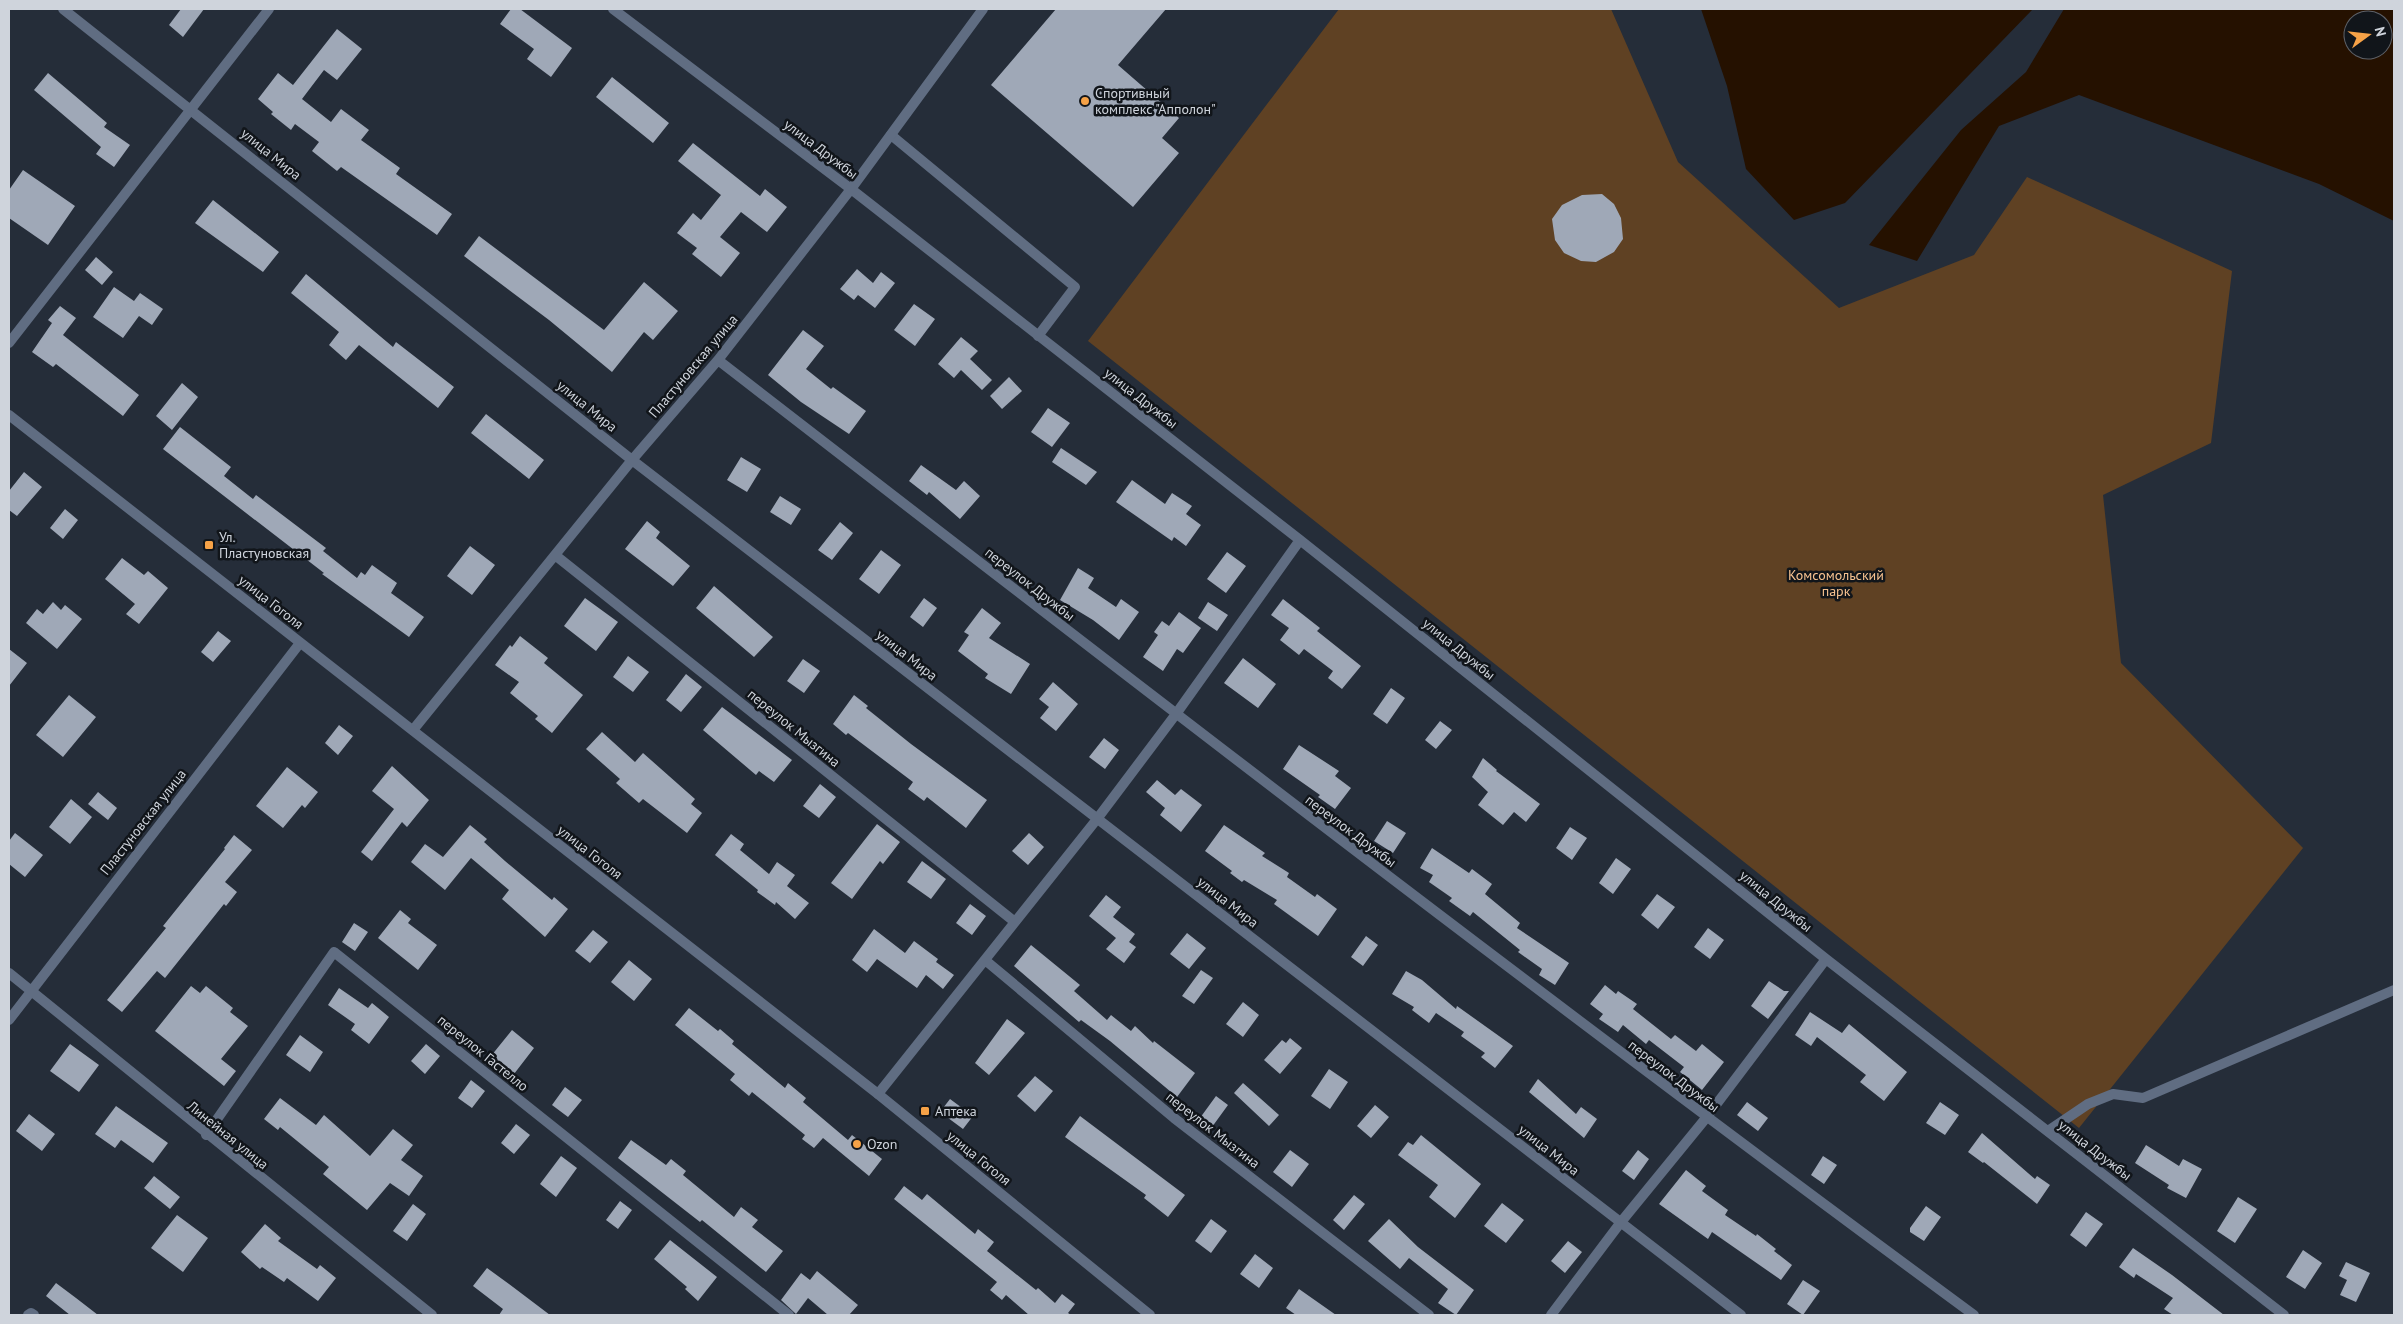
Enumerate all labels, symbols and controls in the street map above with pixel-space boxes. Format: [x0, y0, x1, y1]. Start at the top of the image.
north arrow [2343, 10, 2393, 60]
text: N [2371, 25, 2390, 38]
place label: Спортивный комплекс "Апполон" [1095, 84, 1216, 118]
marker: Спортивный комплекс "Апполон" [1079, 95, 1091, 107]
street label: улица Дружбы [780, 115, 862, 183]
street label: улица Мира [237, 124, 305, 184]
street label: Пластуновская улица [645, 311, 742, 421]
street label: улица Дружбы [1101, 364, 1181, 432]
street label: улица Мира [553, 376, 621, 436]
place label: Ул. Пластуновская [219, 528, 309, 562]
marker: Ул. Пластуновская [203, 539, 215, 551]
street label: переулок Дружбы [981, 543, 1079, 625]
park label: Комсомольский парк [1788, 566, 1884, 600]
street label: улица Гоголя [235, 571, 307, 633]
street label: улица Дружбы [1419, 614, 1499, 684]
street label: улица Мира [873, 626, 941, 684]
street label: переулок Мызгина [744, 685, 844, 771]
street label: Пластуновская улица [96, 765, 190, 879]
street label: переулок Дружбы [1302, 791, 1400, 871]
street label: улица Гоголя [554, 821, 626, 883]
street label: улица Дружбы [1736, 866, 1816, 936]
street label: улица Мира [1194, 873, 1262, 931]
street label: переулок Гастелло [434, 1011, 532, 1095]
street label: переулок Дружбы [1625, 1036, 1723, 1116]
street label: переулок Мызгина [1162, 1088, 1264, 1172]
street label: Линейная улица [183, 1096, 272, 1173]
place label: Аптека [935, 1102, 977, 1120]
marker: Аптека [919, 1105, 931, 1117]
street label: улица Дружбы [2055, 1116, 2135, 1184]
street label: улица Мира [1515, 1121, 1583, 1179]
street label: улица Гоголя [943, 1127, 1015, 1189]
place label: Ozon [867, 1135, 897, 1153]
marker: Ozon [851, 1138, 863, 1150]

